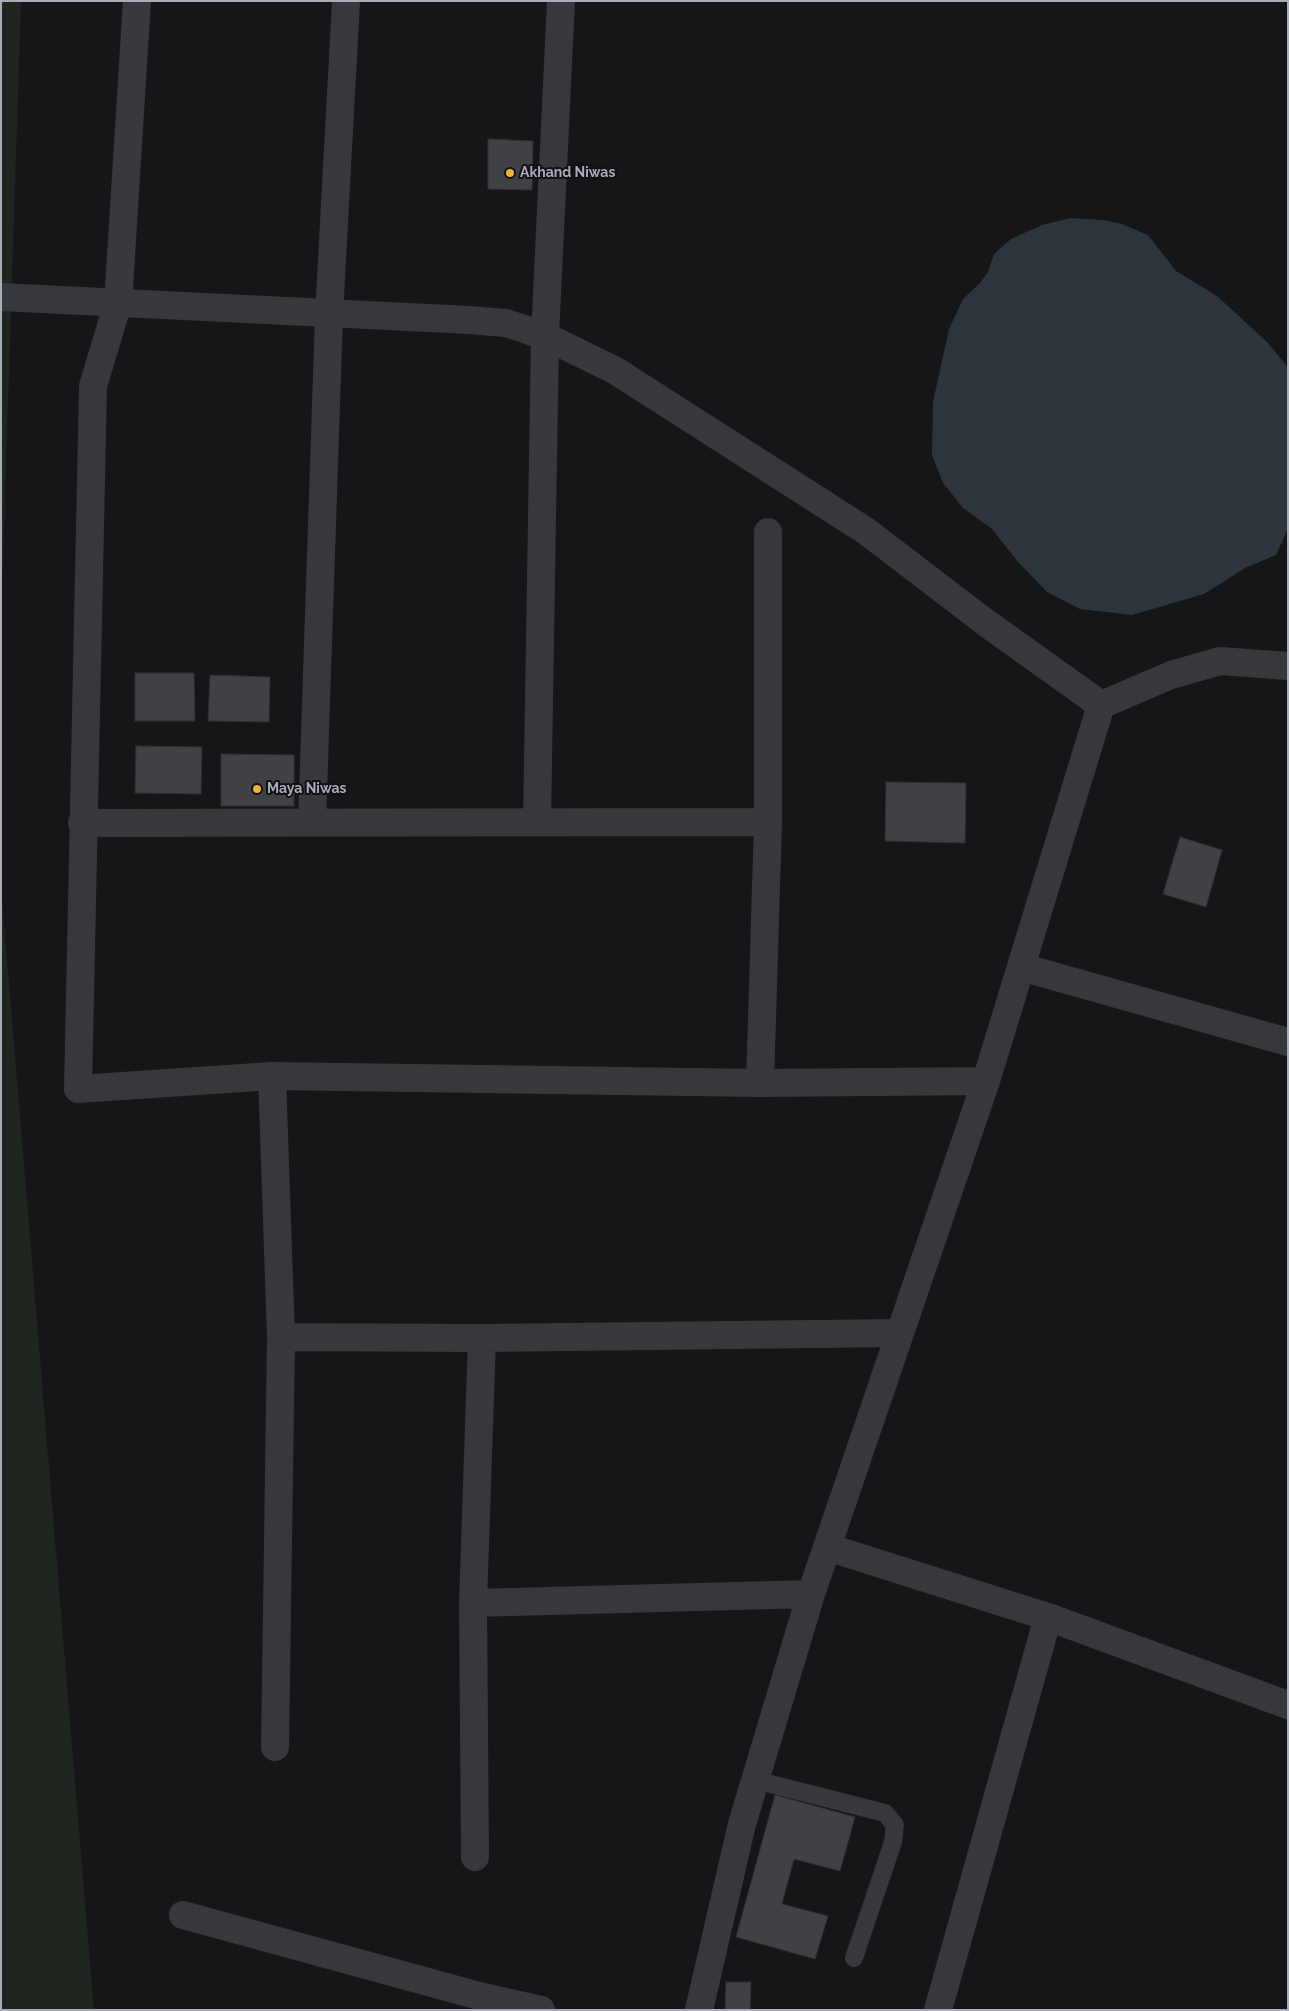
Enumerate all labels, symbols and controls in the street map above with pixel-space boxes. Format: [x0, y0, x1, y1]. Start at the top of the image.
place label: Akhand Niwas [520, 165, 615, 181]
marker: Akhand Niwas [504, 167, 516, 179]
place label: Maya Niwas [267, 781, 346, 797]
marker: Maya Niwas [251, 783, 263, 795]

